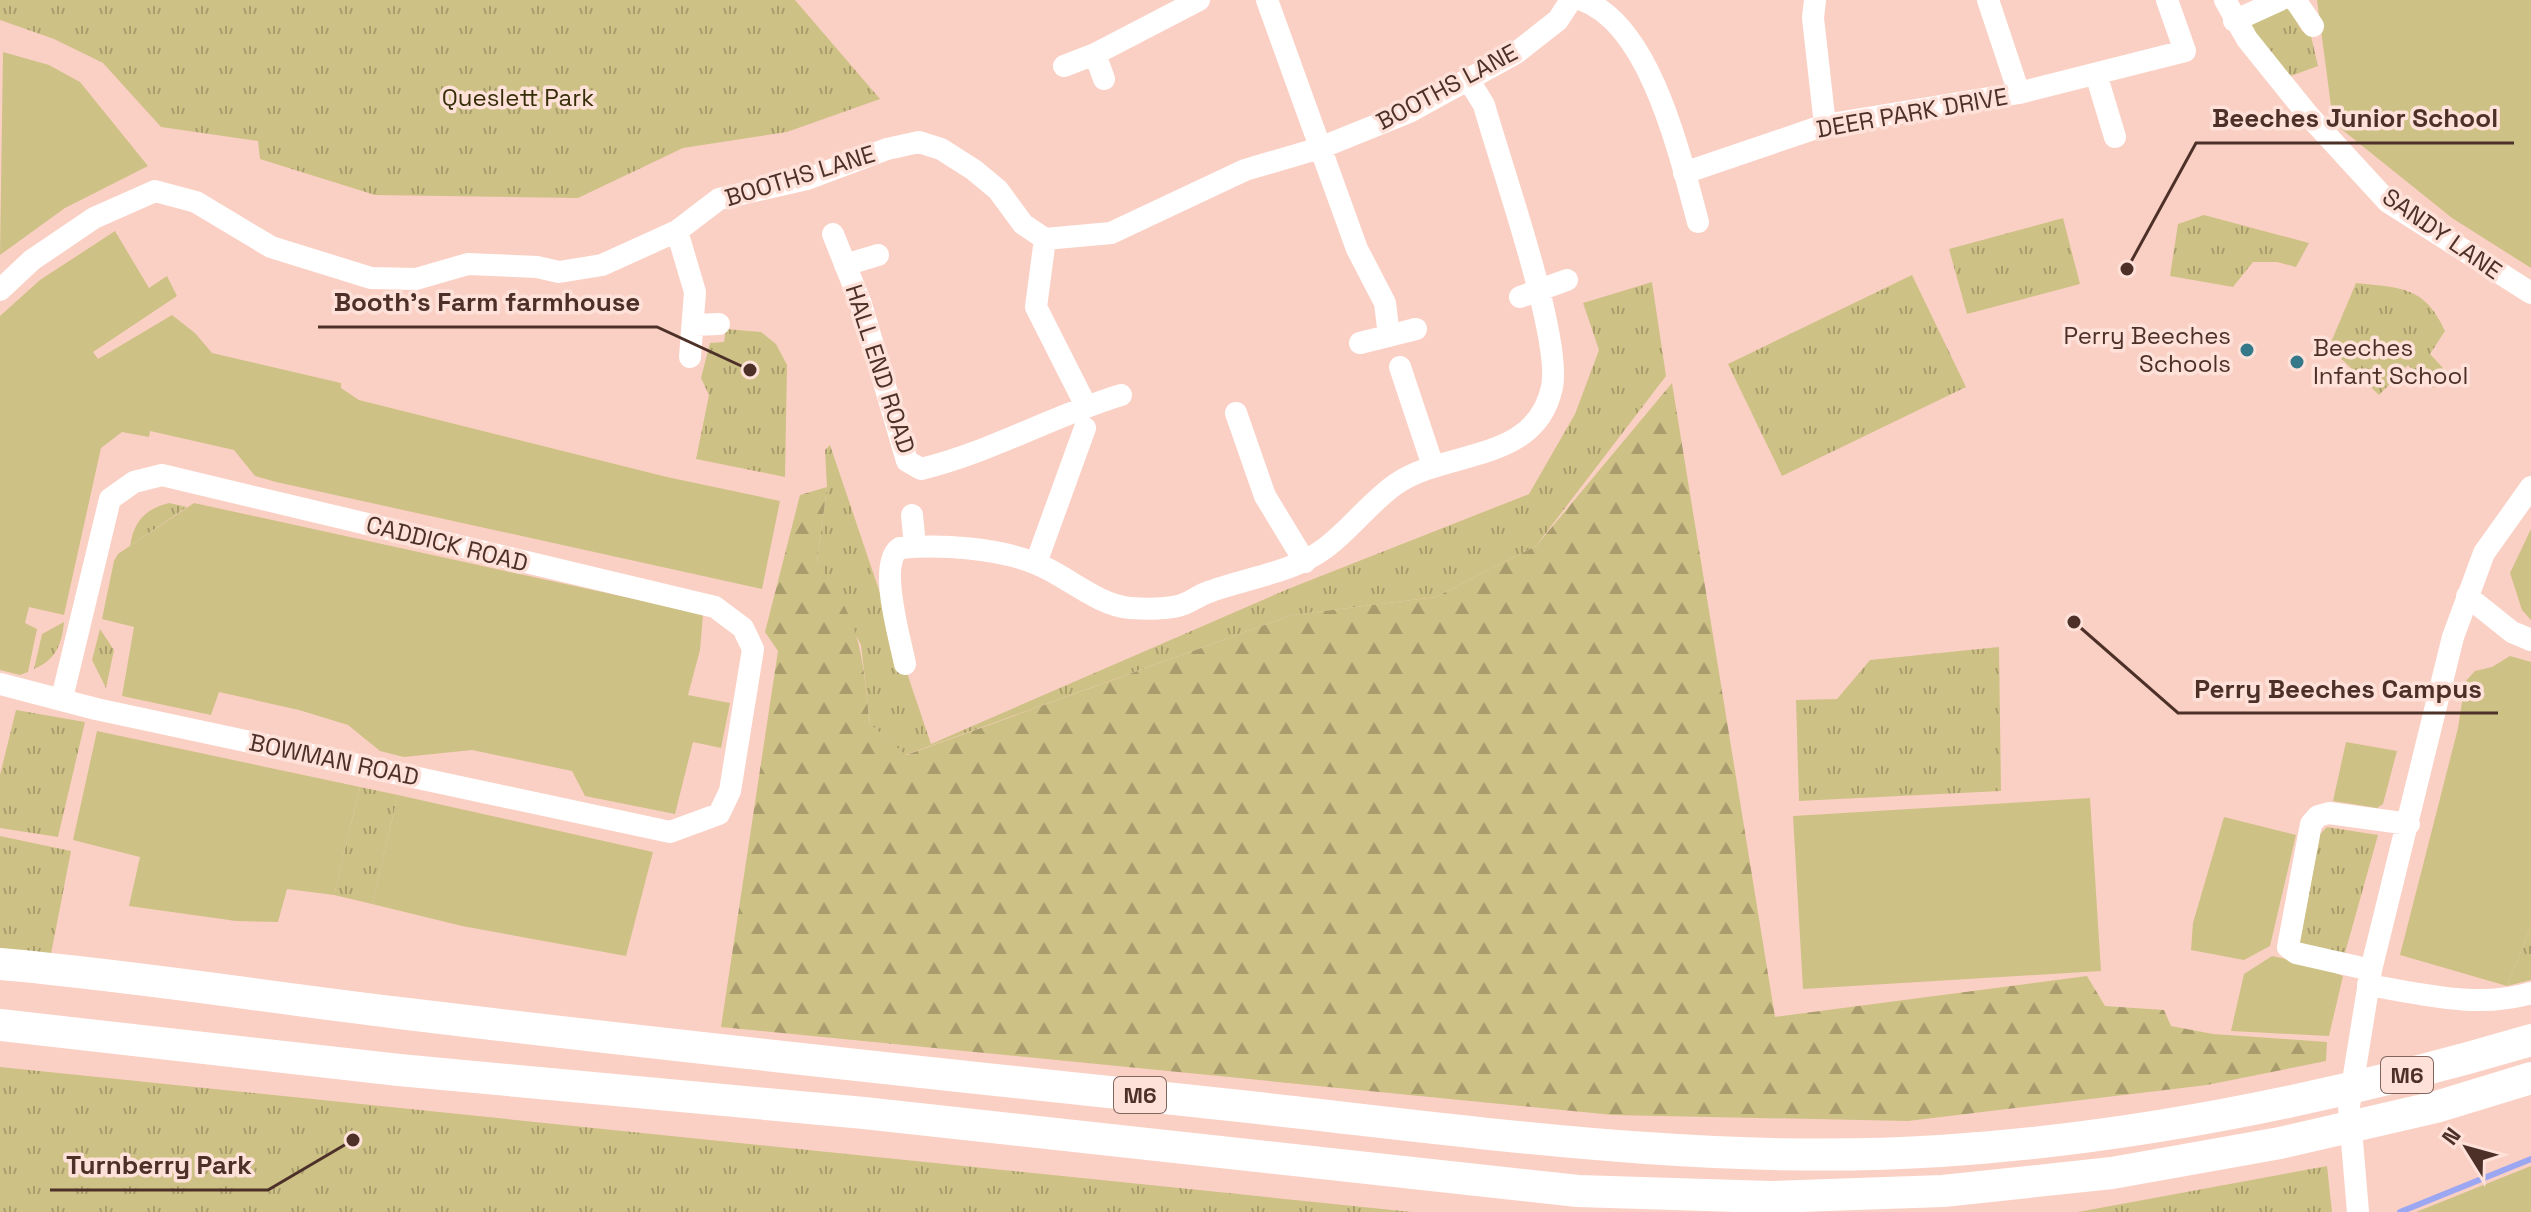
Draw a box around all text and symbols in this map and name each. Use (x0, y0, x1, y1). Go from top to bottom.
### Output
street label: BOOTHS LANE (1371, 36, 1523, 137)
street label: DEER PARK DRIVE (1814, 80, 2010, 145)
park label: Queslett Park (442, 82, 594, 113)
callout: Beeches Junior School (2196, 93, 2514, 143)
text: Beeches Junior School (2212, 101, 2498, 135)
street label: BOOTHS LANE (721, 138, 879, 213)
street label: SANDY LANE (2376, 181, 2508, 286)
callout: Booth's Farm farmhouse (318, 277, 657, 327)
street label: HALL END ROAD (839, 280, 922, 457)
text: Booth's Farm farmhouse (334, 285, 640, 319)
place label: Perry Beeches Schools (2064, 320, 2231, 379)
place label: Beeches Infant School (2313, 332, 2468, 391)
marker: Perry Beeches Schools (2238, 341, 2256, 359)
marker: Beeches Infant School (2288, 353, 2306, 371)
street label: CADDICK ROAD (363, 508, 531, 579)
callout: Perry Beeches Campus (2178, 663, 2498, 713)
text: Perry Beeches Campus (2194, 672, 2482, 706)
street label: BOWMAN ROAD (246, 726, 422, 793)
road number: M6 (2381, 1057, 2433, 1093)
road number: M6 (1114, 1077, 1166, 1113)
north arrow (2427, 1108, 2507, 1188)
text: N (2435, 1122, 2467, 1150)
callout: Turnberry Park (50, 1140, 268, 1190)
text: Turnberry Park (66, 1148, 252, 1182)

